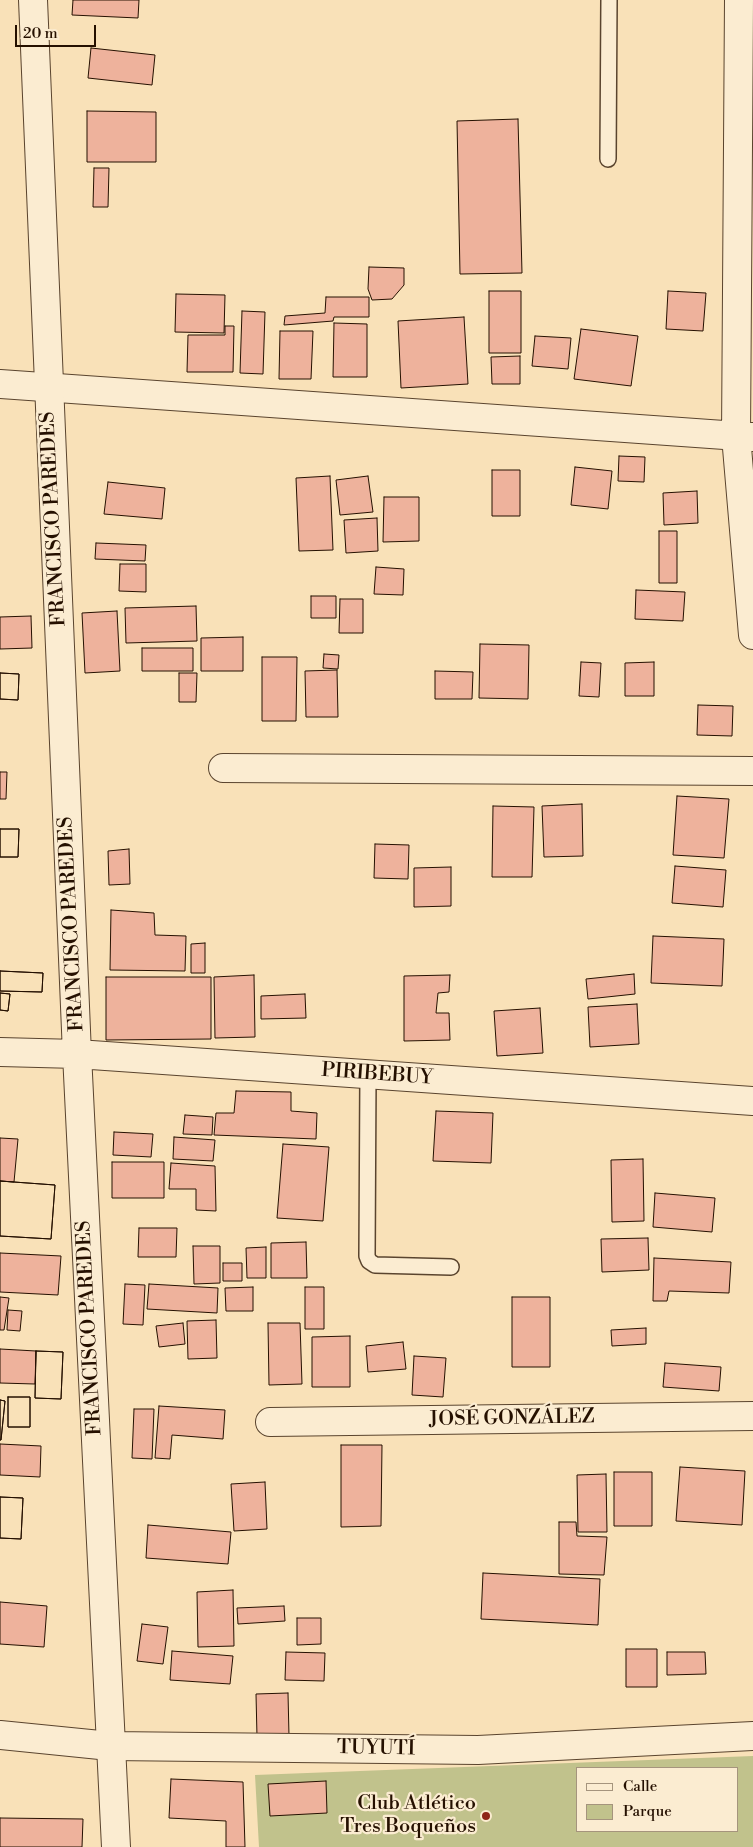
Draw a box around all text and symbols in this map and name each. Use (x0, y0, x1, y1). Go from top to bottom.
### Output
scale bar (18, 15, 99, 47)
text: 20 m (23, 24, 58, 43)
street label: FRANCISCO PAREDES (36, 411, 72, 627)
street label: FRANCISCO PAREDES (54, 816, 90, 1032)
street label: PIRIBEBUY (320, 1059, 434, 1091)
street label: FRANCISCO PAREDES (72, 1220, 108, 1436)
street label: JOSÉ GONZÁLEZ (429, 1406, 595, 1432)
street label: TUYUTÍ (337, 1736, 415, 1762)
legend (576, 1767, 738, 1832)
text: Calle (623, 1777, 657, 1796)
place label: Club Atlético Tres Boqueños (340, 1792, 476, 1839)
text: Parque (623, 1802, 672, 1821)
marker: Club Atlético Tres Boqueños (480, 1810, 492, 1822)

